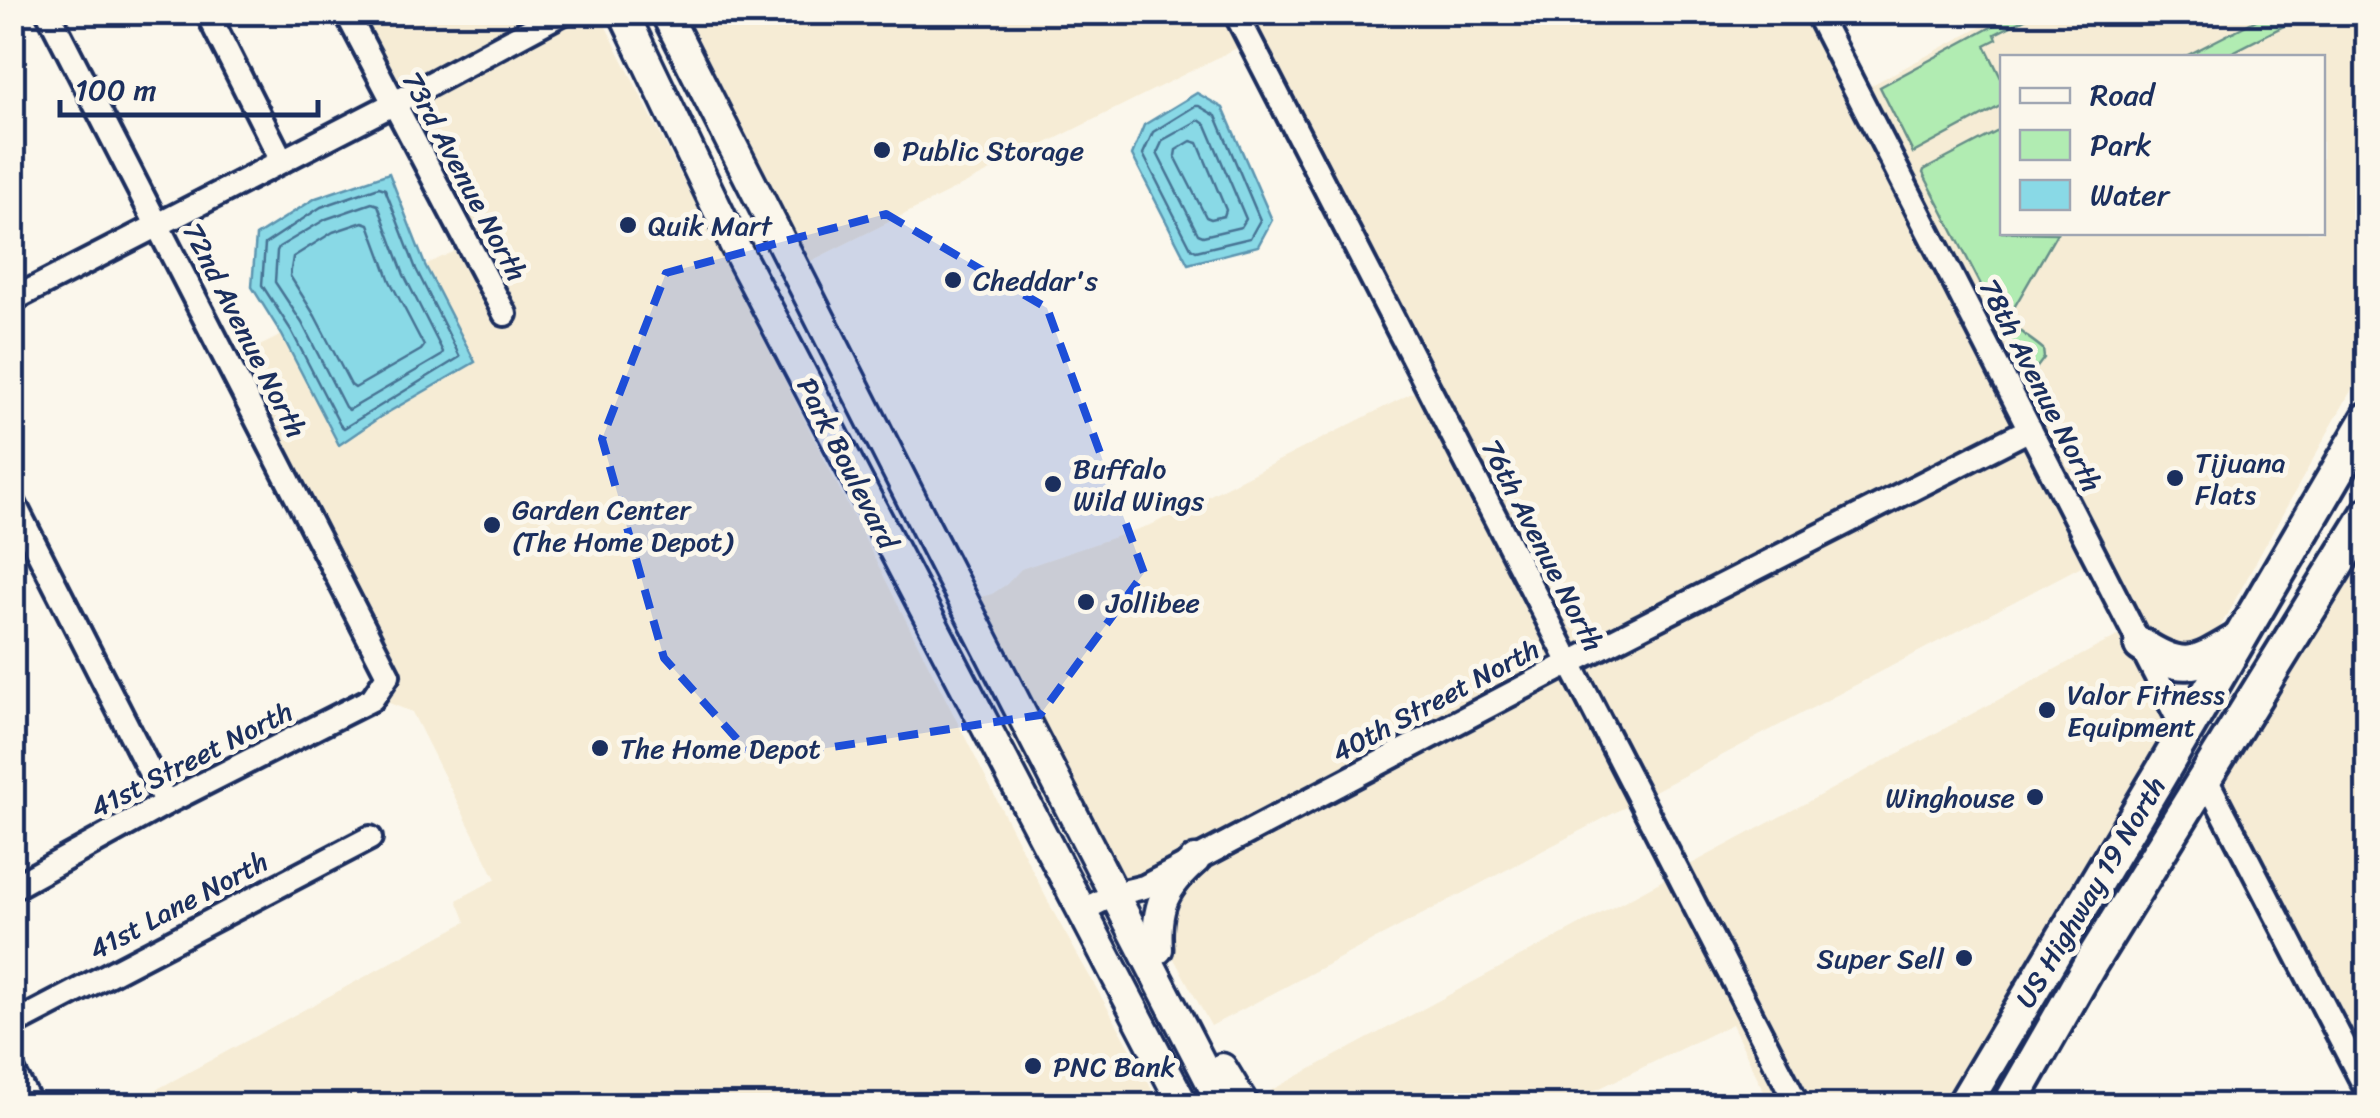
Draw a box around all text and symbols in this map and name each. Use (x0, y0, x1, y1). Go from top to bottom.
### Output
scale bar (60, 55, 318, 117)
legend (2000, 55, 2325, 235)
street label: 73rd Avenue North (388, 62, 541, 290)
text: 100 m (75, 63, 157, 117)
text: Road (2090, 68, 2157, 122)
text: Park (2090, 118, 2152, 172)
place label: Public Storage (902, 126, 1084, 175)
marker: Public Storage (871, 139, 893, 161)
text: Water (2090, 168, 2171, 222)
place label: Quik Mart (648, 201, 774, 250)
street label: 72nd Avenue North (169, 214, 320, 447)
marker: Quik Mart (617, 214, 639, 236)
place label: Cheddar's (973, 256, 1098, 305)
marker: Cheddar's (942, 269, 964, 291)
street label: 78th Avenue North (1965, 270, 2116, 501)
street label: Park Boulevard (783, 369, 913, 560)
street label: 76th Avenue North (1468, 430, 1617, 661)
place label: Tijuana Flats (2195, 438, 2286, 519)
place label: Buffalo Wild Wings (1073, 444, 1204, 525)
marker: Tijuana Flats (2164, 467, 2186, 489)
marker: Buffalo Wild Wings (1042, 473, 1064, 495)
place label: Garden Center (The Home Depot) (512, 485, 734, 566)
marker: Garden Center (The Home Depot) (481, 514, 503, 536)
place label: Jollibee (1105, 578, 1200, 627)
marker: Jollibee (1075, 591, 1097, 613)
street label: 40th Street North (1322, 625, 1548, 776)
place label: Valor Fitness Equipment (2067, 670, 2225, 751)
street label: 41st Street North (81, 687, 301, 832)
marker: Valor Fitness Equipment (2036, 699, 2058, 721)
place label: The Home Depot (620, 724, 821, 773)
marker: The Home Depot (589, 737, 611, 759)
street label: US Highway 19 North (2002, 767, 2179, 1018)
place label: Winghouse (1885, 773, 2015, 822)
marker: Winghouse (2024, 786, 2046, 808)
street label: 41st Lane North (79, 837, 277, 973)
place label: Super Sell (1816, 934, 1945, 983)
marker: Super Sell (1953, 947, 1975, 969)
place label: PNC Bank (1053, 1042, 1176, 1091)
marker: PNC Bank (1022, 1055, 1044, 1077)

